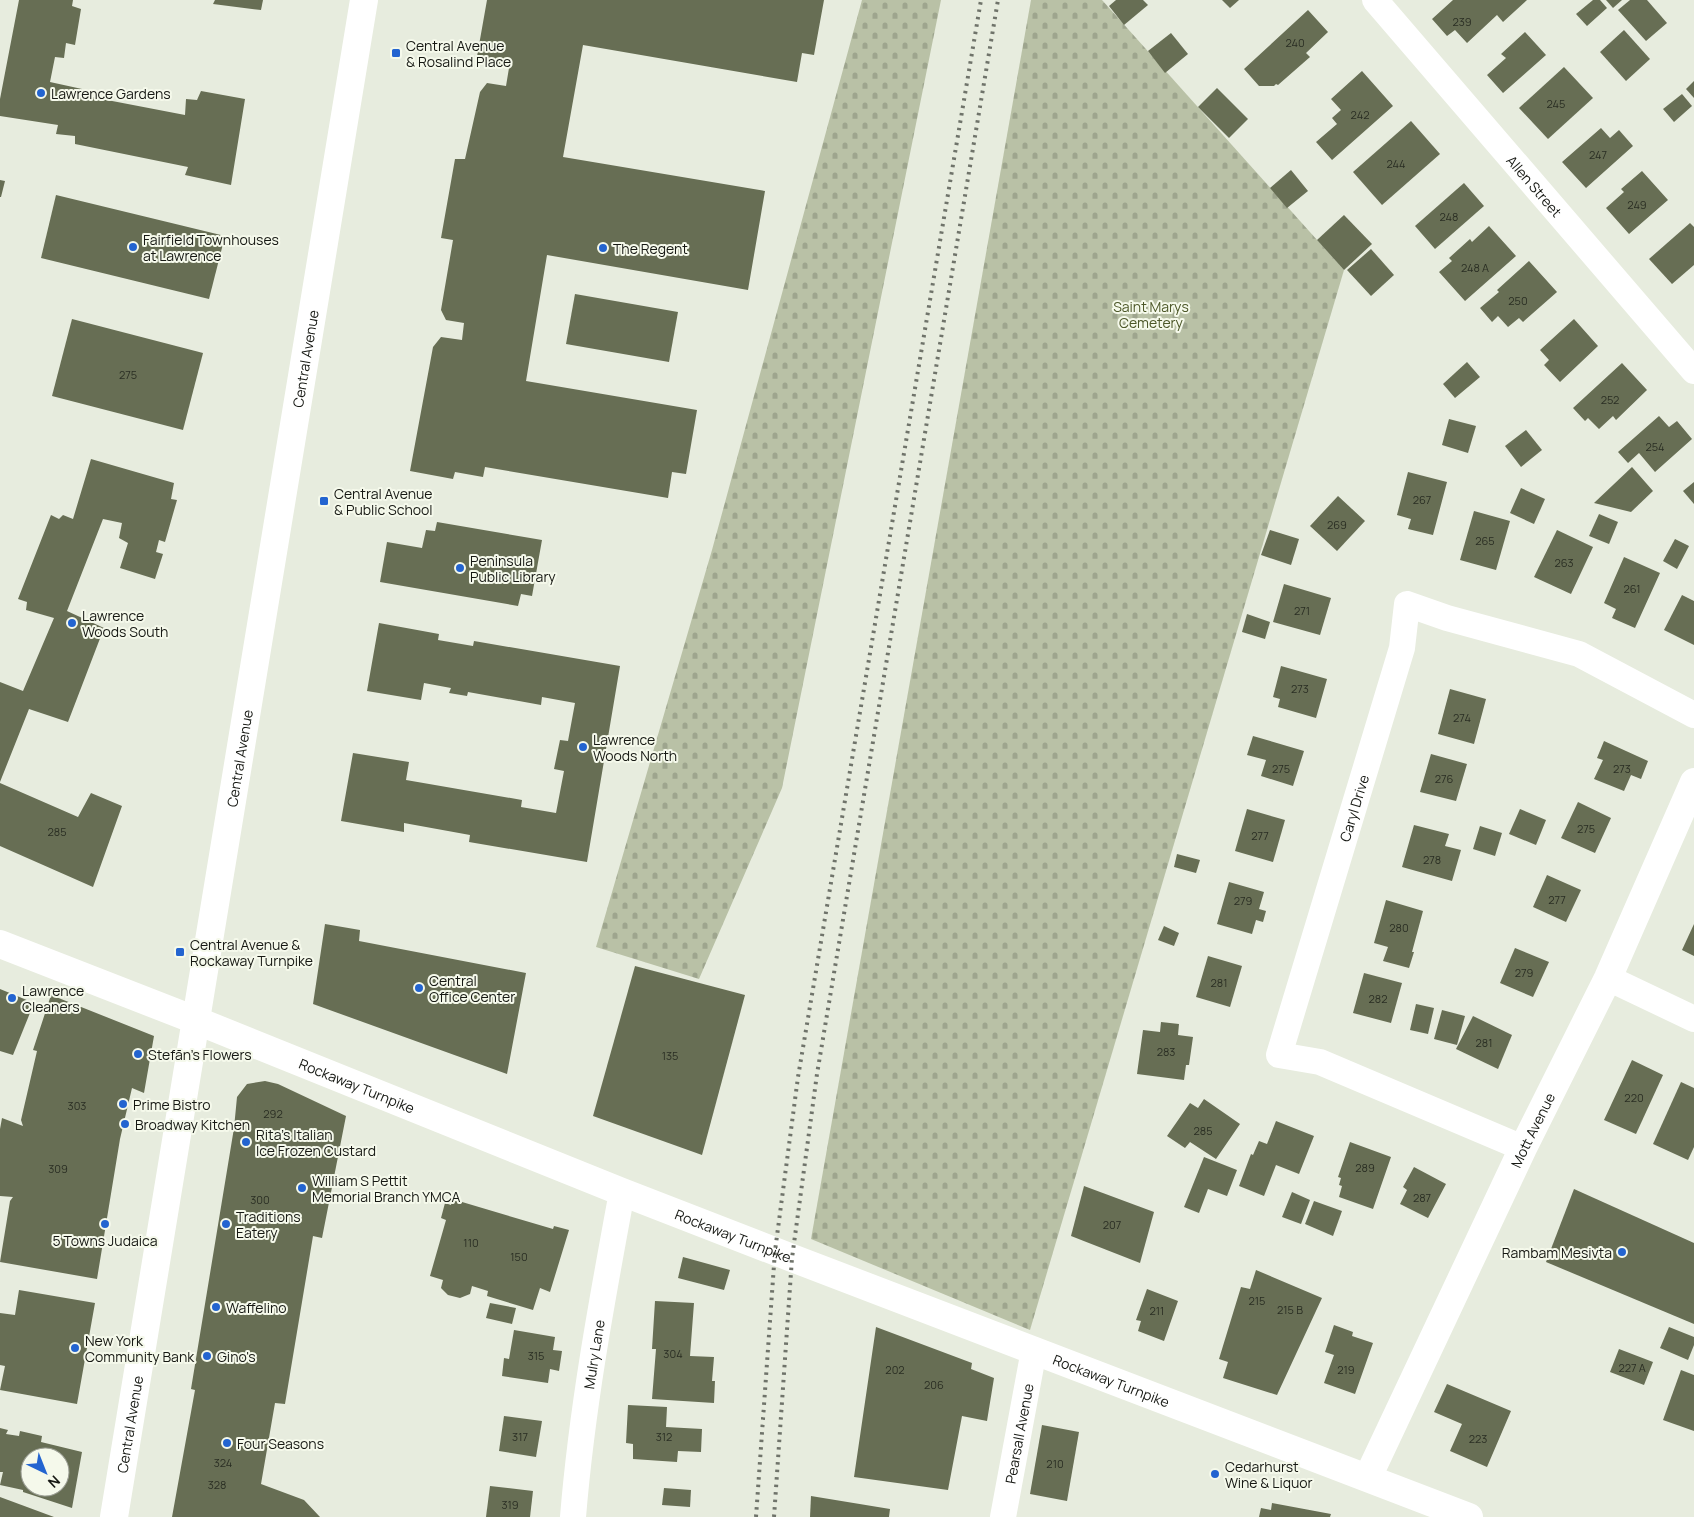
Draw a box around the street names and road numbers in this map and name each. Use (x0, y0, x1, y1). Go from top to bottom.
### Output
street label: Allen Street (1503, 151, 1567, 221)
street label: Central Avenue (288, 308, 322, 409)
street label: Central Avenue (222, 708, 256, 808)
street label: Caryl Drive (1335, 772, 1373, 844)
street label: Rockaway Turnpike (296, 1053, 418, 1117)
street label: Mott Avenue (1506, 1089, 1559, 1170)
street label: Rockaway Turnpike (672, 1204, 794, 1266)
street label: Mulry Lane (579, 1318, 608, 1390)
street label: Rockaway Turnpike (1051, 1349, 1172, 1411)
street label: Central Avenue (112, 1374, 147, 1474)
street label: Pearsall Avenue (1000, 1382, 1037, 1485)

